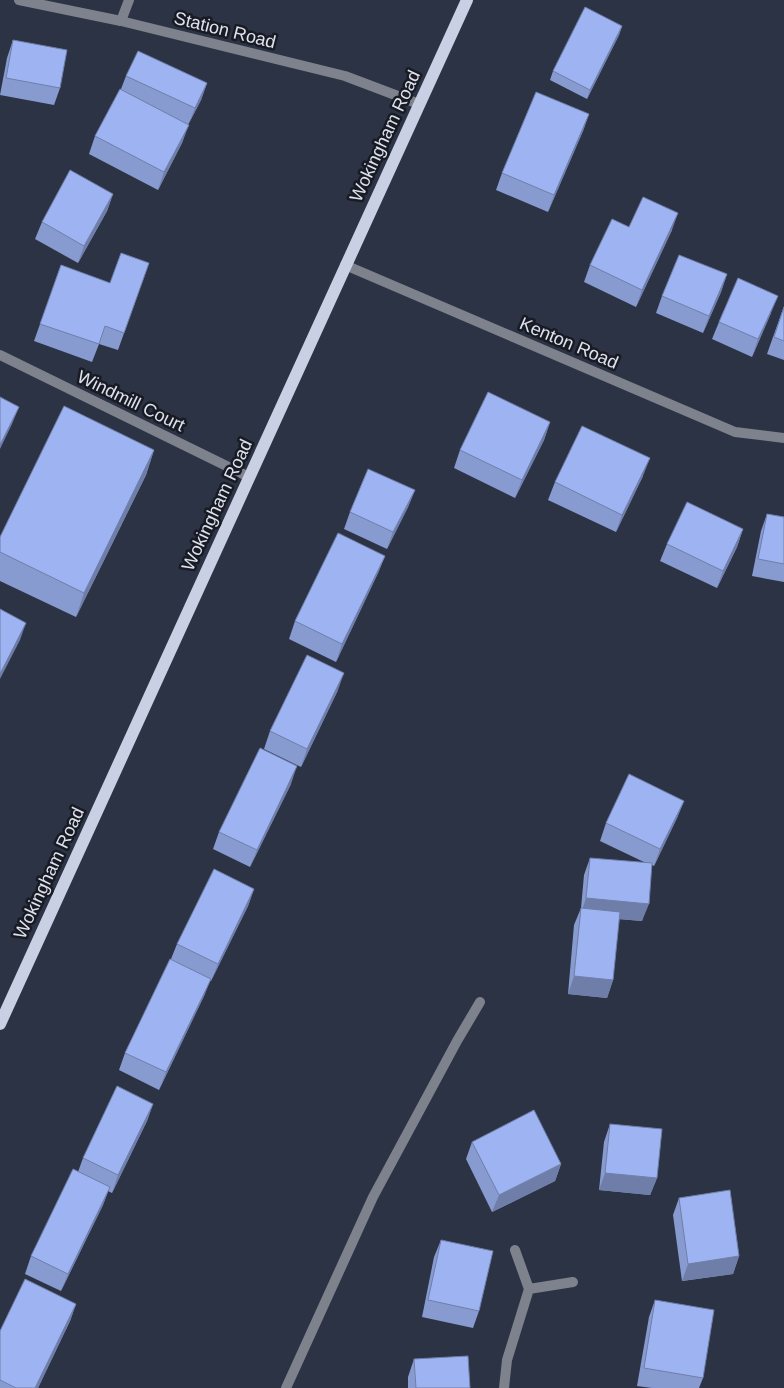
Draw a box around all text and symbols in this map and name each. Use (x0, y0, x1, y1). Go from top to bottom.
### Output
street label: Station Road (172, 8, 278, 52)
street label: Wokingham Road (346, 67, 424, 205)
street label: Kenton Road (517, 313, 621, 373)
street label: Windmill Court (74, 366, 188, 436)
street label: Wokingham Road (178, 436, 256, 574)
street label: Wokingham Road (10, 804, 88, 942)

